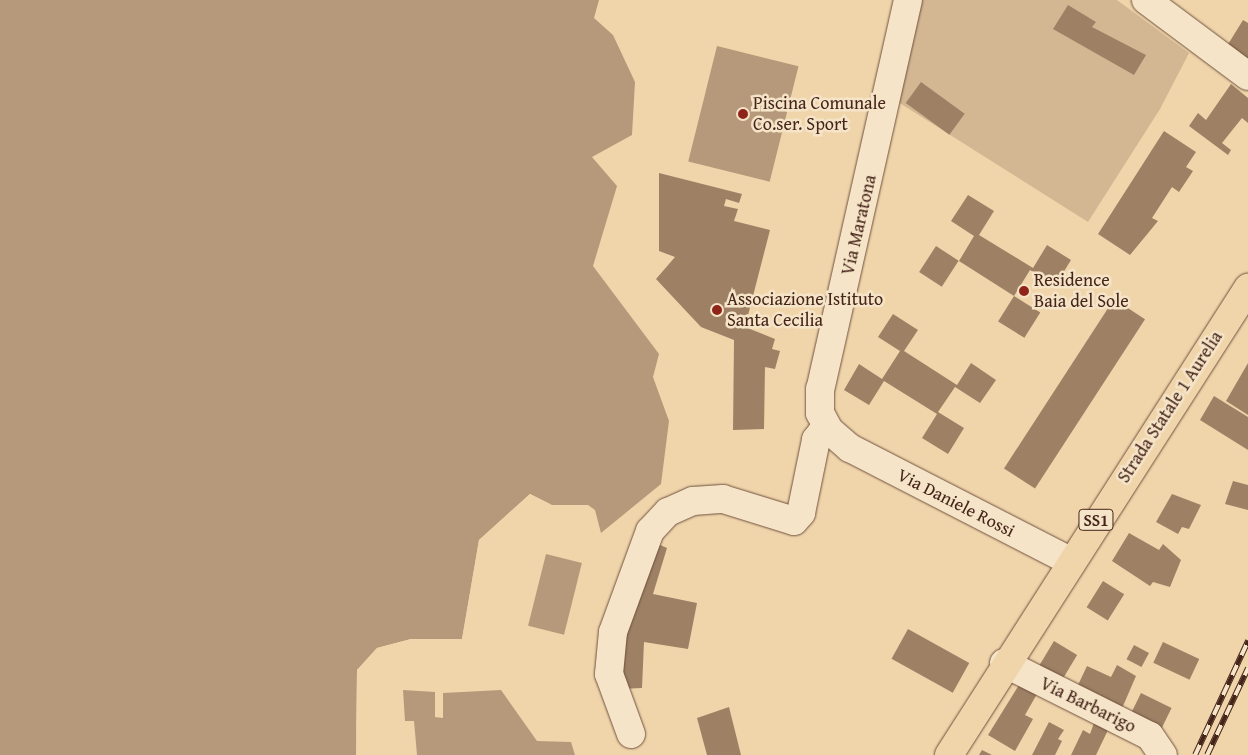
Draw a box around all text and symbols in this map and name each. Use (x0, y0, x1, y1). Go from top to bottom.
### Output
place label: Piscina Comunale Co.ser. Sport (753, 93, 886, 136)
marker: Piscina Comunale Co.ser. Sport (737, 108, 749, 120)
street label: Via Maratona (837, 173, 881, 277)
place label: Residence Baia del Sole (1034, 270, 1129, 312)
marker: Residence Baia del Sole (1018, 285, 1030, 297)
place label: Associazione Istituto Santa Cecilia (727, 289, 883, 332)
marker: Associazione Istituto Santa Cecilia (711, 304, 723, 316)
street label: Strada Statale 1 Aurelia (1113, 327, 1227, 487)
street label: Via Daniele Rossi (894, 464, 1018, 542)
road number: SS1 (1077, 506, 1115, 534)
street label: Via Barbarigo (1037, 673, 1139, 737)

